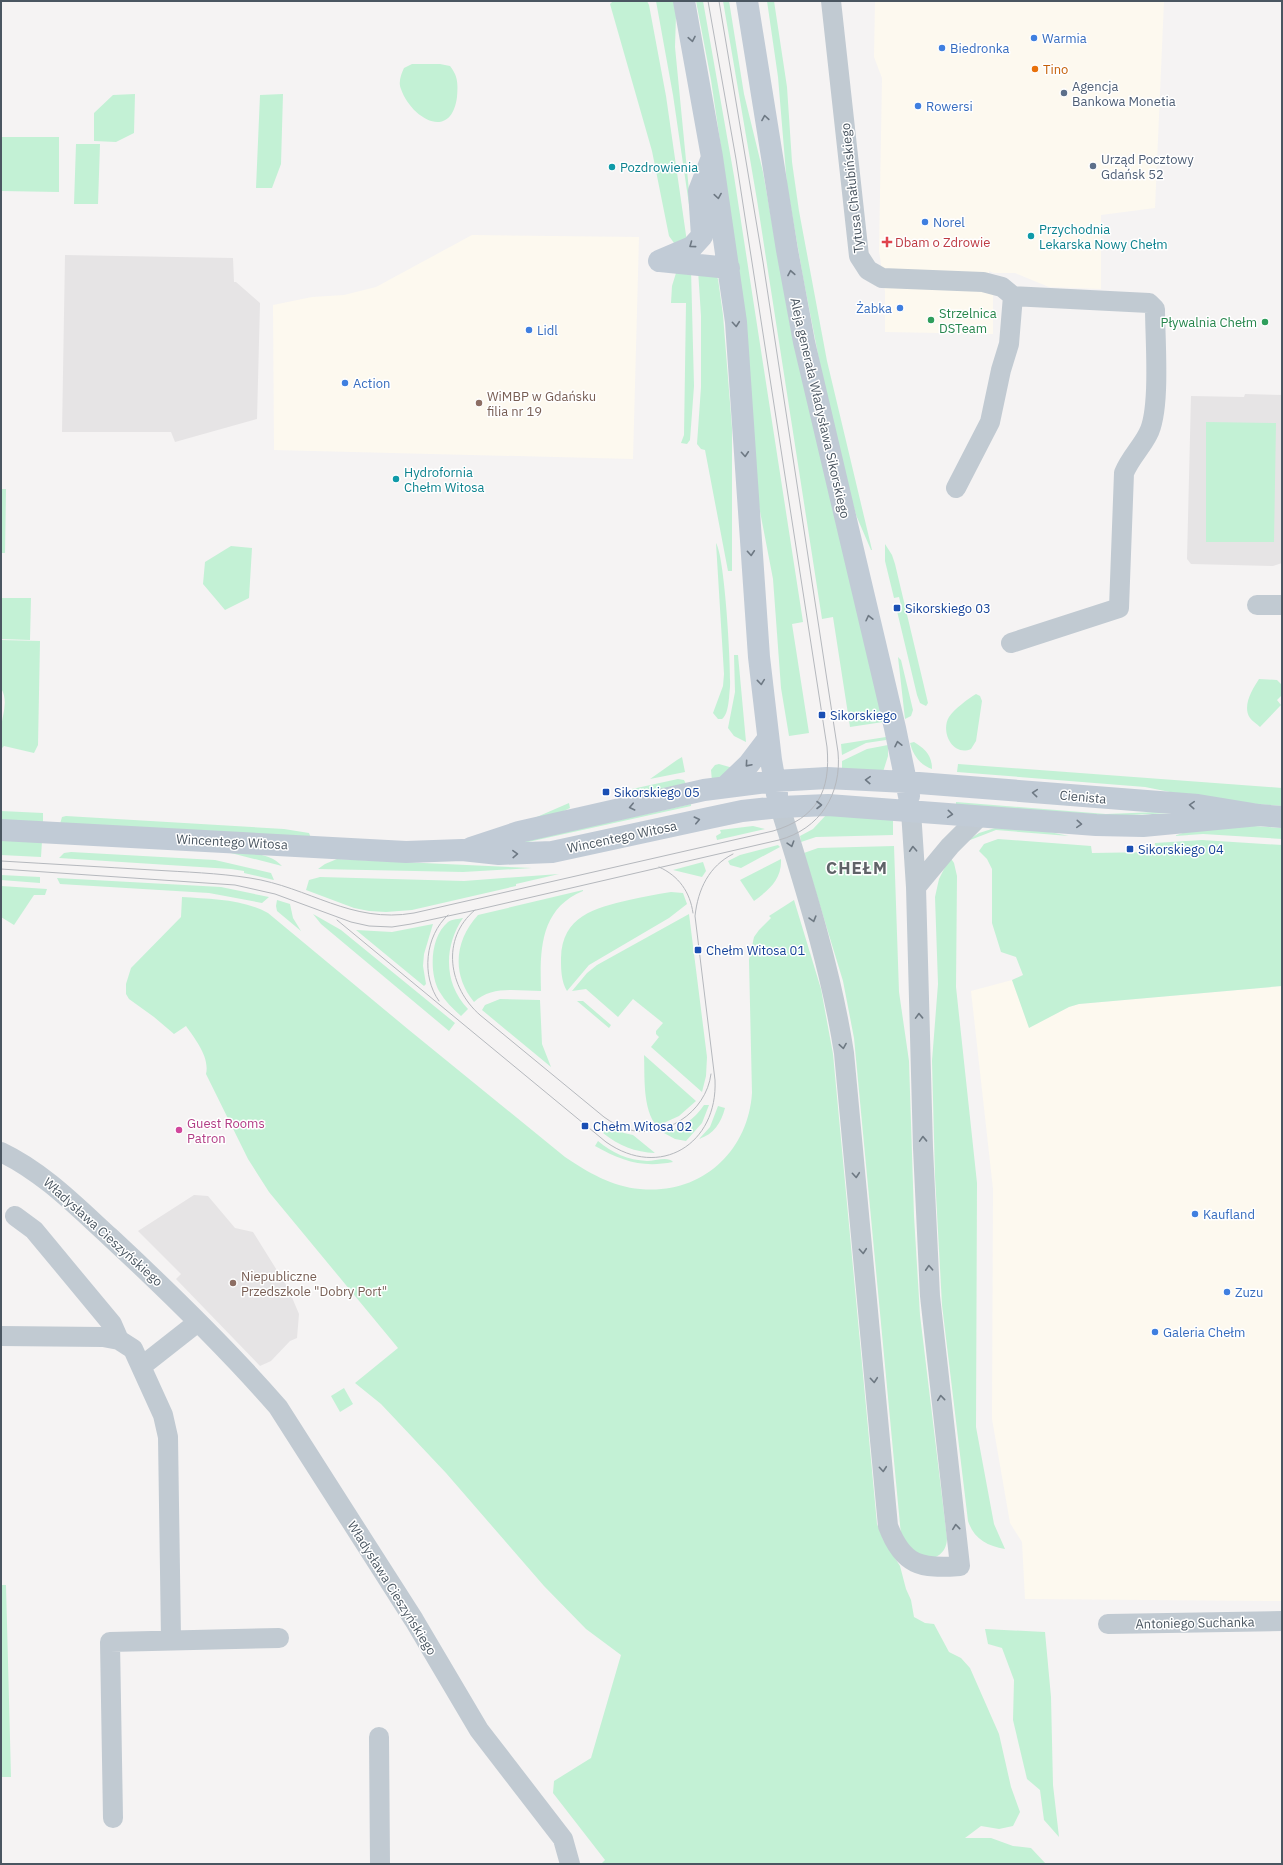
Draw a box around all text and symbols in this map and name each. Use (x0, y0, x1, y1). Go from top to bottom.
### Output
place label: Warmia (1042, 30, 1087, 47)
marker: Warmia (1029, 33, 1039, 43)
one-way arrow (687, 36, 695, 42)
place label: Biedronka (950, 40, 1010, 57)
marker: Biedronka (937, 43, 947, 53)
place label: Tino (1043, 61, 1068, 78)
marker: Tino (1030, 64, 1040, 74)
place label: Agencja Bankowa Monetia (1072, 78, 1176, 110)
marker: Agencja Bankowa Monetia (1059, 88, 1069, 98)
place label: Rowersi (926, 98, 973, 115)
marker: Rowersi (913, 101, 923, 111)
one-way arrow (761, 115, 770, 121)
street label: Tytusa Chałubińskiego (837, 122, 867, 254)
place label: Urząd Pocztowy Gdańsk 52 (1101, 151, 1194, 183)
place label: Pozdrowienia (620, 159, 698, 176)
marker: Urząd Pocztowy Gdańsk 52 (1088, 161, 1098, 171)
marker: Pozdrowienia (607, 162, 617, 172)
one-way arrow (713, 193, 722, 199)
place label: Norel (933, 214, 965, 231)
marker: Norel (920, 217, 930, 227)
place label: Przychodnia Lekarska Nowy Chełm (1039, 221, 1168, 253)
marker: Przychodnia Lekarska Nowy Chełm (1026, 231, 1036, 241)
place label: Dbam o Zdrowie (895, 234, 990, 251)
marker: Dbam o Zdrowie (882, 237, 892, 247)
one-way arrow (689, 240, 696, 247)
one-way arrow (787, 269, 795, 276)
street label: Aleja generała Władysława Sikorskiego (786, 296, 854, 520)
place label: Żabka (856, 300, 892, 317)
marker: Żabka (895, 303, 905, 313)
place label: Strzelnica DSTeam (939, 305, 997, 337)
place label: Pływalnia Chełm (1161, 314, 1257, 331)
marker: Strzelnica DSTeam (926, 315, 936, 325)
marker: Pływalnia Chełm (1260, 317, 1270, 327)
one-way arrow (731, 321, 740, 327)
place label: Lidl (537, 322, 558, 339)
marker: Lidl (524, 325, 534, 335)
place label: Action (353, 375, 390, 392)
marker: Action (340, 378, 350, 388)
place label: WiMBP w Gdańsku filia nr 19 (487, 388, 596, 420)
marker: WiMBP w Gdańsku filia nr 19 (474, 398, 484, 408)
one-way arrow (740, 451, 749, 457)
place label: Hydrofornia Chełm Witosa (404, 464, 485, 496)
marker: Hydrofornia Chełm Witosa (391, 474, 401, 484)
one-way arrow (747, 550, 756, 556)
place label: Sikorskiego 03 (905, 600, 991, 617)
marker: Sikorskiego 03 (892, 603, 902, 613)
one-way arrow (865, 615, 873, 621)
one-way arrow (756, 679, 765, 686)
place label: Sikorskiego (830, 707, 897, 724)
marker: Sikorskiego (817, 710, 827, 720)
one-way arrow (895, 741, 903, 748)
one-way arrow (746, 760, 753, 767)
one-way arrow (864, 776, 871, 785)
place label: Sikorskiego 05 (614, 784, 700, 801)
street label: Cienista (1059, 786, 1107, 808)
marker: Sikorskiego 05 (601, 787, 611, 797)
one-way arrow (1032, 789, 1038, 798)
one-way arrow (1189, 800, 1195, 809)
one-way arrow (816, 801, 822, 810)
one-way arrow (629, 802, 636, 810)
one-way arrow (947, 810, 953, 819)
street label: Wincentego Witosa (566, 817, 679, 857)
one-way arrow (694, 817, 701, 825)
one-way arrow (1076, 820, 1082, 829)
street label: Wincentego Witosa (176, 831, 288, 853)
one-way arrow (786, 841, 795, 848)
place label: Sikorskiego 04 (1138, 841, 1224, 858)
marker: Sikorskiego 04 (1125, 844, 1135, 854)
one-way arrow (909, 846, 918, 852)
one-way arrow (512, 850, 518, 858)
district label: CHEŁM (826, 857, 888, 879)
one-way arrow (808, 915, 817, 922)
place label: Chełm Witosa 01 (706, 942, 805, 959)
marker: Chełm Witosa 01 (693, 945, 703, 955)
one-way arrow (915, 1013, 923, 1019)
one-way arrow (838, 1042, 847, 1049)
place label: Guest Rooms Patron (187, 1115, 265, 1147)
place label: Chełm Witosa 02 (593, 1118, 692, 1135)
marker: Chełm Witosa 02 (580, 1121, 590, 1131)
marker: Guest Rooms Patron (174, 1125, 184, 1135)
one-way arrow (919, 1136, 927, 1142)
one-way arrow (851, 1172, 860, 1178)
street label: Władysława Cieszyńskiego (40, 1174, 166, 1290)
place label: Kaufland (1203, 1206, 1255, 1223)
marker: Kaufland (1190, 1209, 1200, 1219)
one-way arrow (858, 1248, 867, 1254)
one-way arrow (924, 1265, 933, 1271)
place label: Niepubliczne Przedszkole "Dobry Port" (241, 1268, 387, 1300)
marker: Niepubliczne Przedszkole "Dobry Port" (228, 1278, 238, 1288)
place label: Zuzu (1235, 1284, 1263, 1301)
marker: Zuzu (1222, 1287, 1232, 1297)
place label: Galeria Chełm (1163, 1324, 1245, 1341)
marker: Galeria Chełm (1150, 1327, 1160, 1337)
one-way arrow (870, 1377, 879, 1383)
one-way arrow (937, 1395, 946, 1401)
one-way arrow (878, 1466, 887, 1472)
street label: Władysława Cieszyńskiego (344, 1518, 440, 1658)
one-way arrow (952, 1524, 961, 1530)
street label: Antoniego Suchanka (1135, 1613, 1255, 1633)

